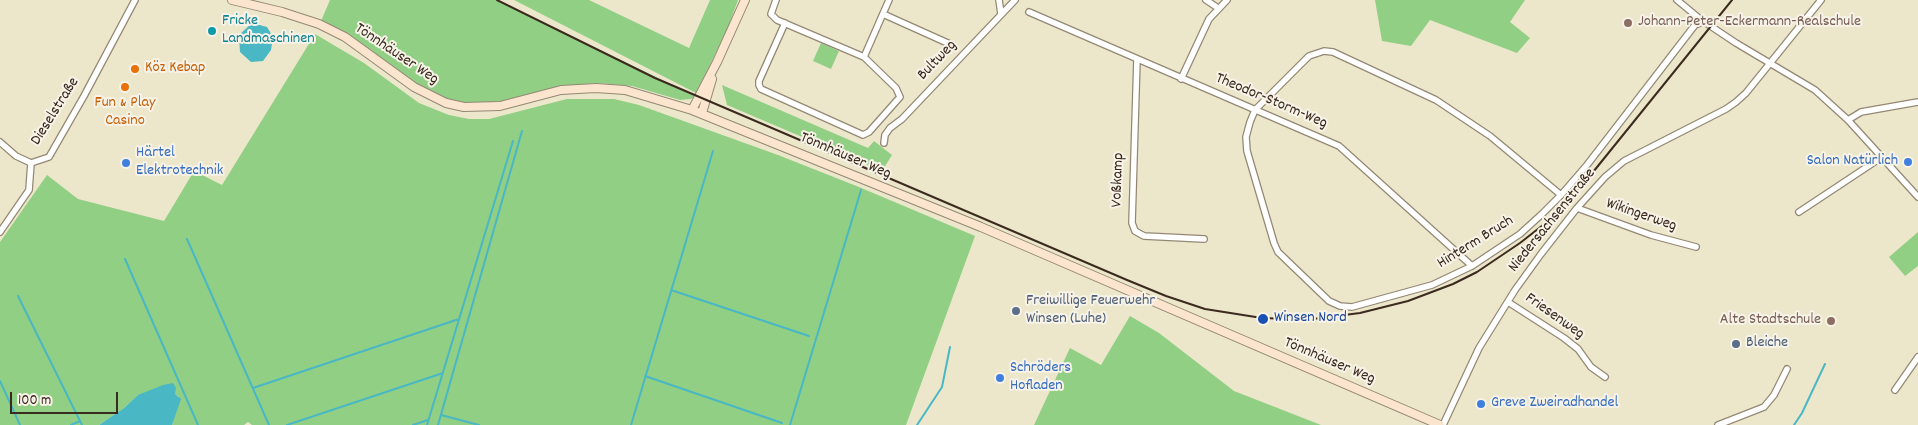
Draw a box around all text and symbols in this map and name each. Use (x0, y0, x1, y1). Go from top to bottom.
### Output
place label: Fricke Landmaschinen (222, 12, 315, 50)
place label: Johann-Peter-Eckermann-Realschule (1638, 13, 1861, 33)
marker: Johann-Peter-Eckermann-Realschule (1622, 17, 1634, 29)
street label: Tönnhäuser Weg (350, 20, 442, 90)
marker: Fricke Landmaschinen (206, 25, 218, 37)
street label: Bultweg (914, 37, 962, 85)
place label: Köz Kebap (145, 59, 205, 79)
marker: Köz Kebap (129, 63, 141, 75)
street label: Theodor-Storm-Weg (1212, 70, 1330, 134)
street label: Dieselstraße (28, 74, 84, 150)
marker: Fun & Play Casino (119, 81, 131, 93)
place label: Fun & Play Casino (95, 94, 155, 132)
street label: Tönnhäuser Weg (797, 129, 893, 185)
place label: Härtel Elektrotechnik (136, 144, 223, 182)
street label: Voßkamp (1108, 152, 1130, 208)
place label: Salon Natürlich (1807, 152, 1898, 172)
marker: Salon Natürlich (1902, 156, 1914, 168)
marker: Härtel Elektrotechnik (120, 157, 132, 169)
street label: Niedersachsenstraße (1505, 165, 1601, 277)
street label: Wikingerweg (1603, 195, 1679, 237)
street label: Hinterm Bruch (1434, 212, 1518, 274)
street label: Friesenweg (1520, 289, 1588, 345)
place label: Freiwillige Feuerwehr Winsen (Luhe) (1026, 292, 1155, 330)
marker: Freiwillige Feuerwehr Winsen (Luhe) (1010, 305, 1022, 317)
place label: Winsen Nord (1274, 309, 1347, 329)
place label: Alte Stadtschule (1720, 311, 1821, 331)
marker: Winsen Nord (1256, 312, 1270, 326)
marker: Alte Stadtschule (1825, 315, 1837, 327)
street label: Tönnhäuser Weg (1281, 334, 1377, 390)
place label: Bleiche (1746, 334, 1788, 354)
marker: Bleiche (1730, 338, 1742, 350)
place label: Schröders Hofladen (1010, 359, 1071, 397)
marker: Schröders Hofladen (994, 372, 1006, 384)
scale bar (12, 382, 120, 414)
text: 100 m (18, 390, 51, 412)
place label: Greve Zweiradhandel (1491, 394, 1618, 414)
marker: Greve Zweiradhandel (1475, 398, 1487, 410)

